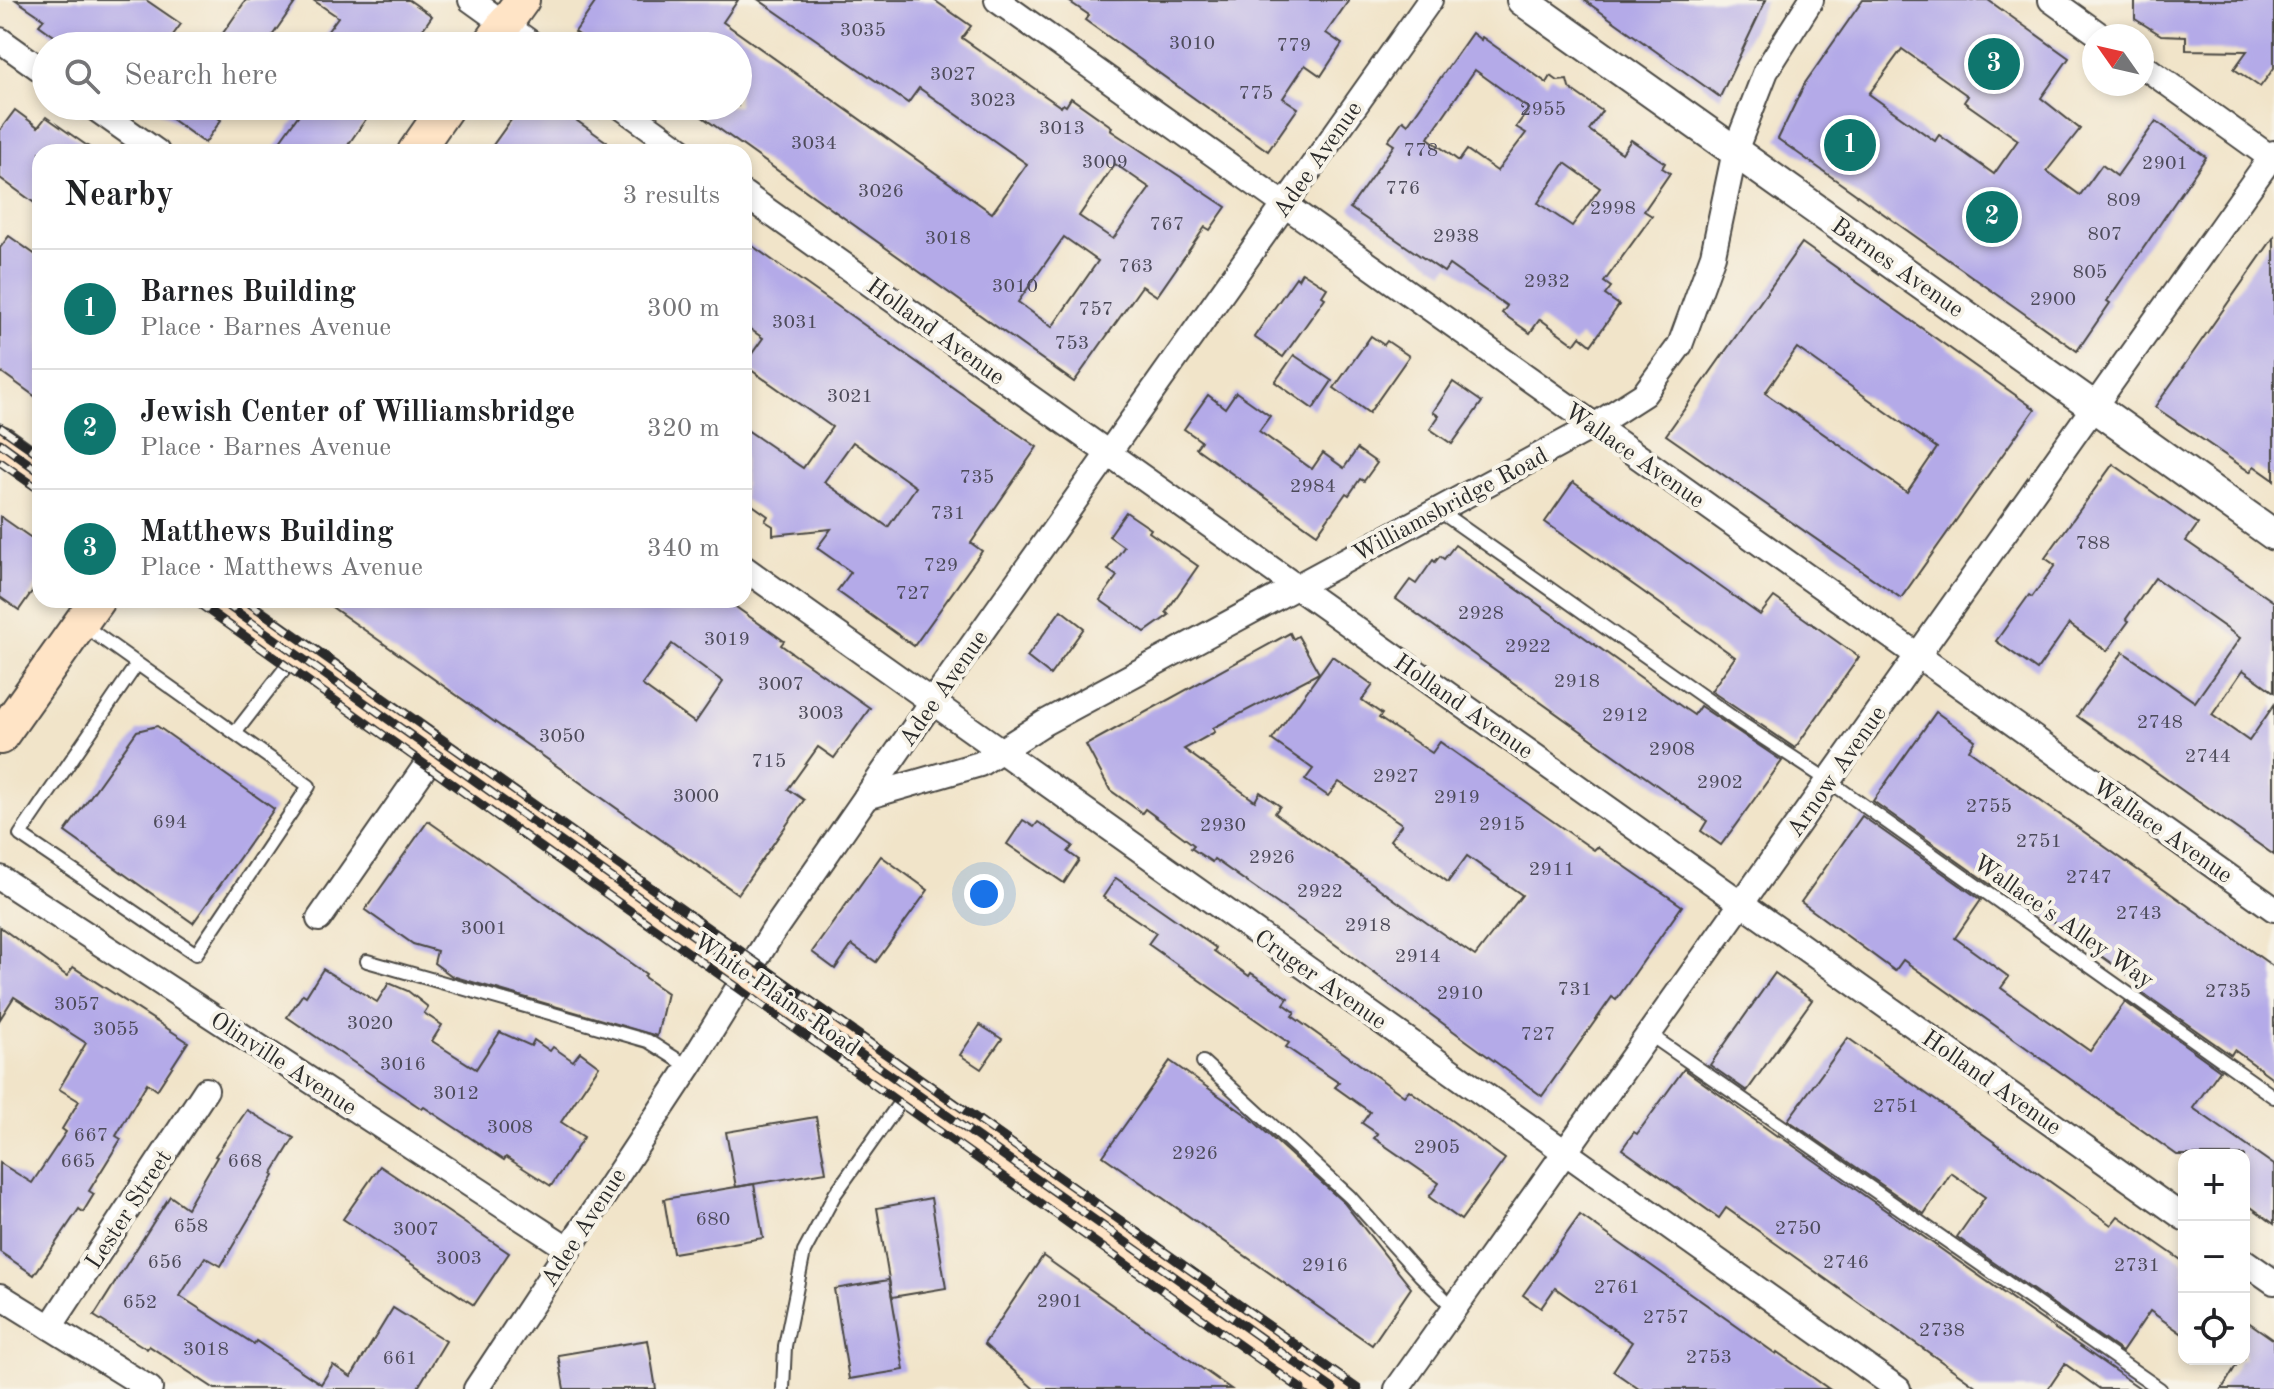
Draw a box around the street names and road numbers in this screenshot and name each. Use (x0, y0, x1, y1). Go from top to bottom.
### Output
street label: Adee Avenue (1270, 98, 1367, 223)
street label: Barnes Avenue (1826, 214, 1967, 323)
street label: Holland Avenue (861, 275, 1008, 391)
street label: Wallace Avenue (1559, 400, 1708, 514)
street label: Williamsbridge Road (1349, 444, 1552, 567)
street label: Adee Avenue (896, 627, 993, 752)
street label: Holland Avenue (1389, 651, 1537, 765)
street label: Arnow Avenue (1784, 702, 1892, 842)
street label: Wallace Avenue (2087, 775, 2236, 889)
street label: Wallace's Alley Way (1968, 851, 2158, 994)
street label: Cruger Avenue (1249, 926, 1390, 1035)
street label: White Plains Road (689, 930, 863, 1062)
street label: Olinville Avenue (206, 1009, 360, 1121)
street label: Holland Avenue (1917, 1027, 2065, 1141)
street label: Lester Street (82, 1146, 177, 1274)
street label: Adee Avenue (538, 1165, 632, 1292)

